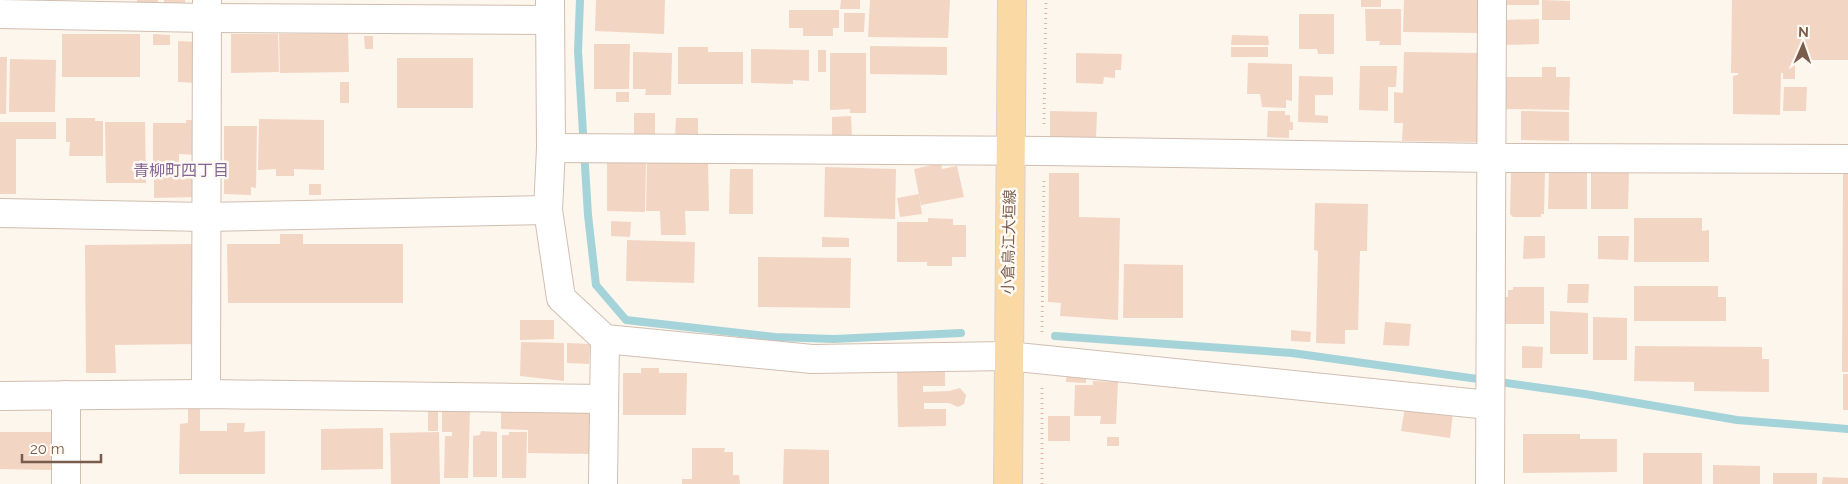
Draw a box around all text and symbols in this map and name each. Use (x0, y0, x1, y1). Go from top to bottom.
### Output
north arrow (1778, 20, 1828, 70)
text: N (1798, 24, 1809, 40)
district label: 青柳町四丁目 (133, 161, 229, 180)
street label: 小倉烏江大垣線 (999, 189, 1019, 295)
scale bar (22, 432, 101, 464)
text: 20 m (30, 440, 65, 458)

